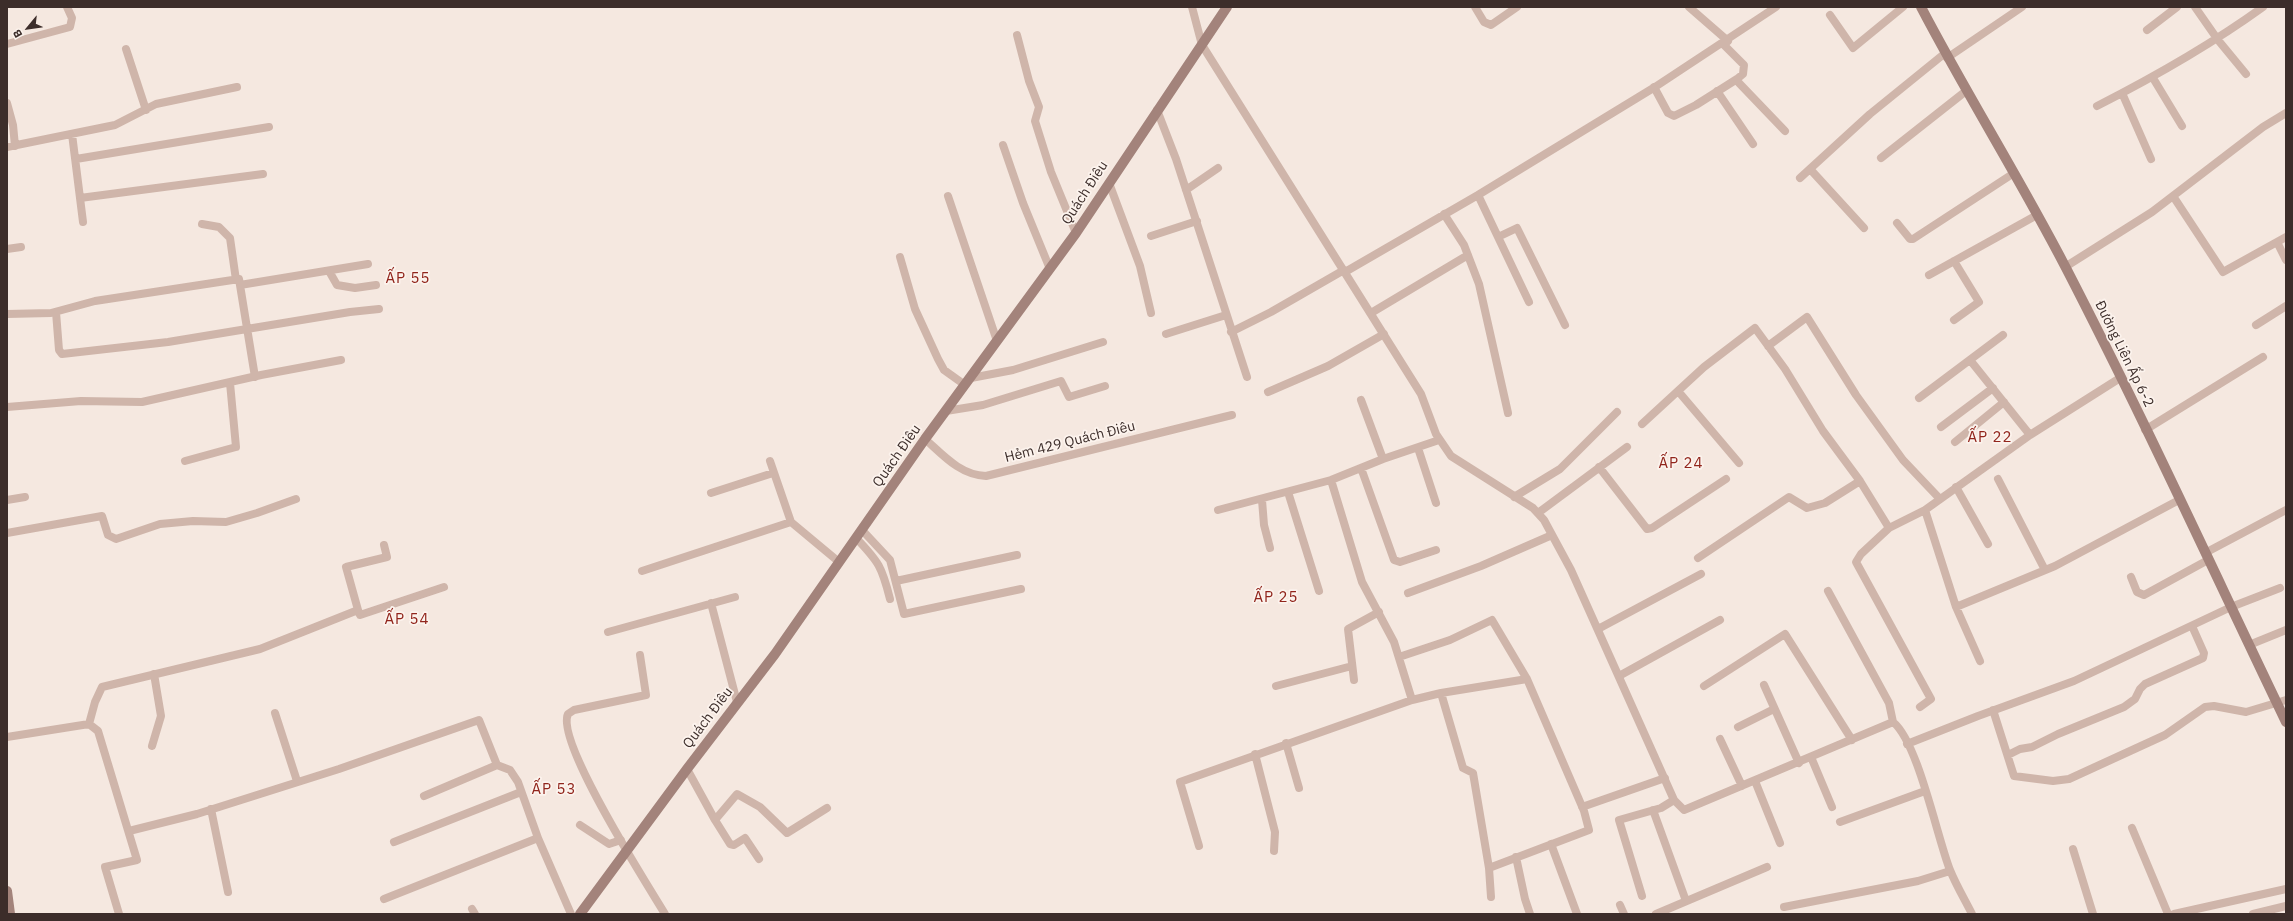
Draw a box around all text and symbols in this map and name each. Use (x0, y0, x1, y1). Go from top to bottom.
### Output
north arrow (8, 8, 48, 48)
text: B (10, 27, 25, 40)
street label: Quách Điêu (1058, 158, 1112, 228)
district label: ẤP 55 (385, 270, 431, 288)
street label: Đường Liên Ấp 6-2 (2091, 298, 2157, 410)
street label: Hẻm 429 Quách Điêu (1003, 418, 1137, 466)
street label: Quách Điêu (869, 422, 925, 490)
district label: ẤP 22 (1967, 429, 2013, 447)
district label: ẤP 24 (1658, 455, 1704, 473)
district label: ẤP 25 (1253, 589, 1299, 607)
district label: ẤP 54 (384, 611, 430, 629)
street label: Quách Điêu (680, 684, 736, 752)
district label: ẤP 53 (531, 781, 577, 799)

